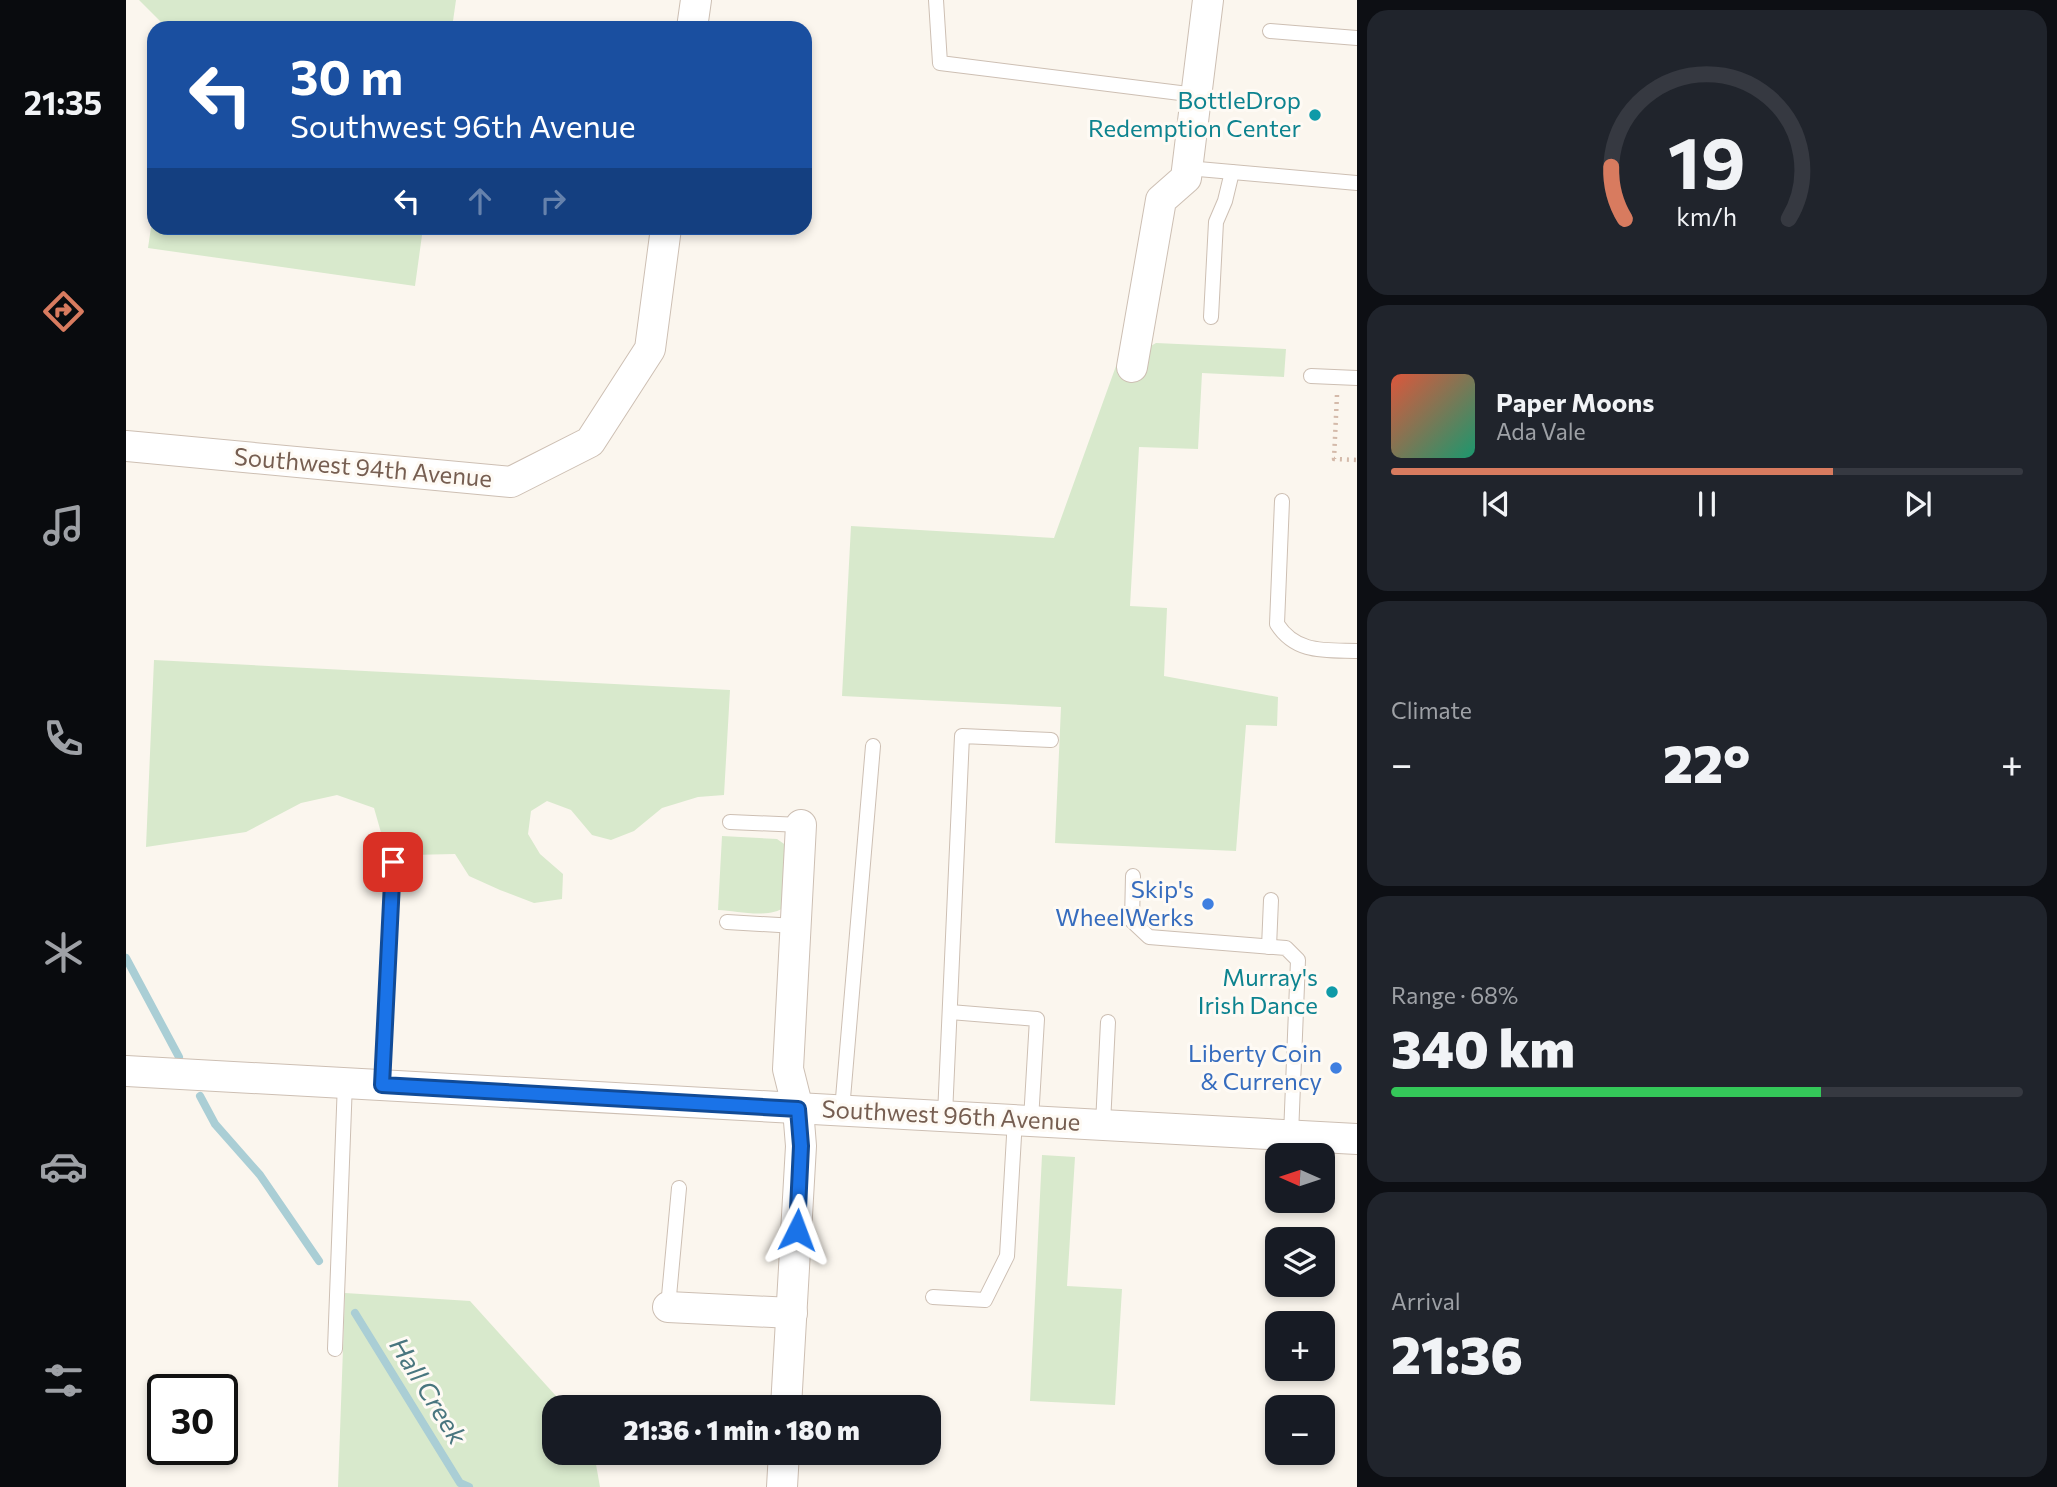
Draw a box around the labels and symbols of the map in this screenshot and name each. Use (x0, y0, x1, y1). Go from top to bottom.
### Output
place label: BottleDrop Redemption Center (1088, 85, 1301, 142)
marker: BottleDrop Redemption Center (1307, 107, 1323, 123)
street label: Southwest 94th Avenue (233, 441, 493, 492)
pin (363, 832, 423, 892)
place label: Skip's WheelWerks (1055, 874, 1194, 931)
marker: Skip's WheelWerks (1200, 896, 1216, 912)
place label: Murray's Irish Dance (1198, 962, 1318, 1019)
marker: Murray's Irish Dance (1324, 984, 1340, 1000)
place label: Liberty Coin & Currency (1188, 1038, 1322, 1095)
marker: Liberty Coin & Currency (1328, 1060, 1344, 1076)
street label: Southwest 96th Avenue (821, 1093, 1081, 1136)
north arrow (1265, 1143, 1335, 1213)
position arrow (760, 1193, 834, 1267)
water label: Hall Creek (384, 1331, 475, 1450)
speed limit sign: 30 (147, 1374, 238, 1465)

